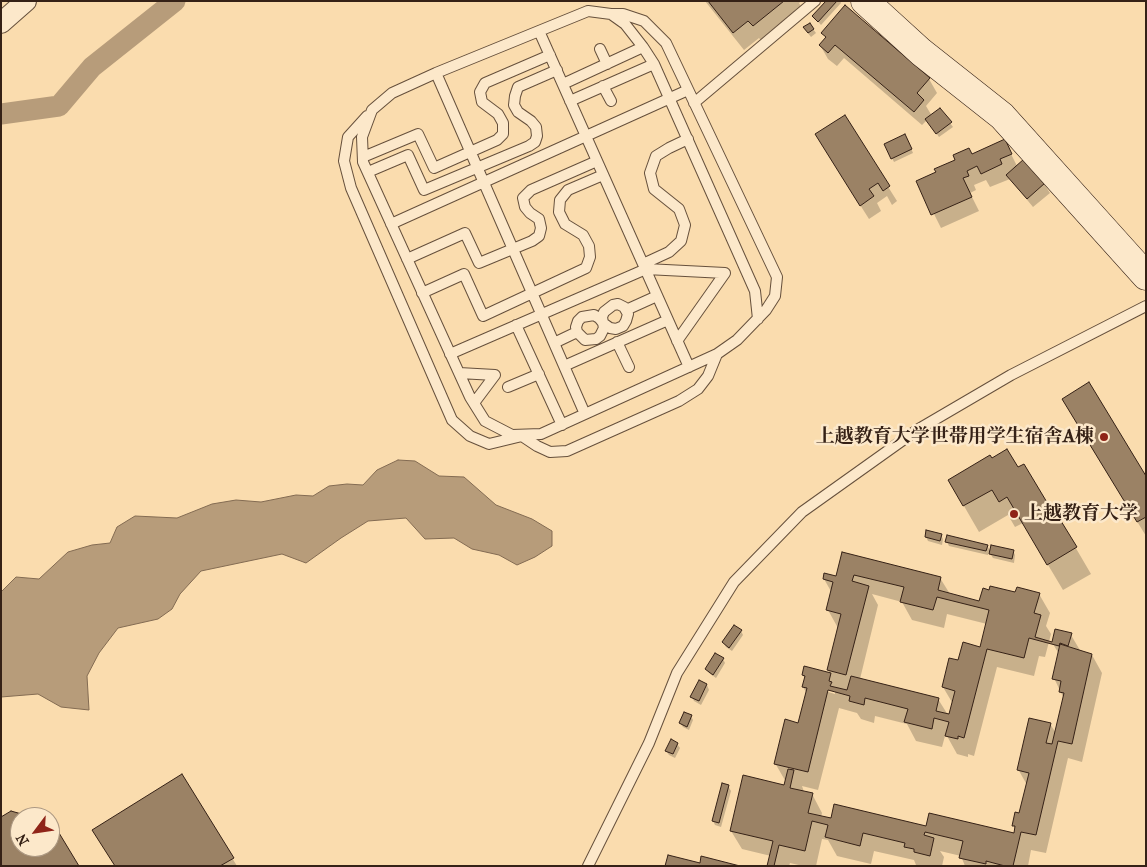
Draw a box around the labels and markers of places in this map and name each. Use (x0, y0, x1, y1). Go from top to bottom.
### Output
place label: 上越教育大学世帯用学生宿舎A棟 (816, 426, 1094, 448)
marker: 上越教育大学世帯用学生宿舎A棟 (1098, 431, 1110, 443)
place label: 上越教育大学 (1024, 503, 1138, 525)
marker: 上越教育大学 (1008, 508, 1020, 520)

